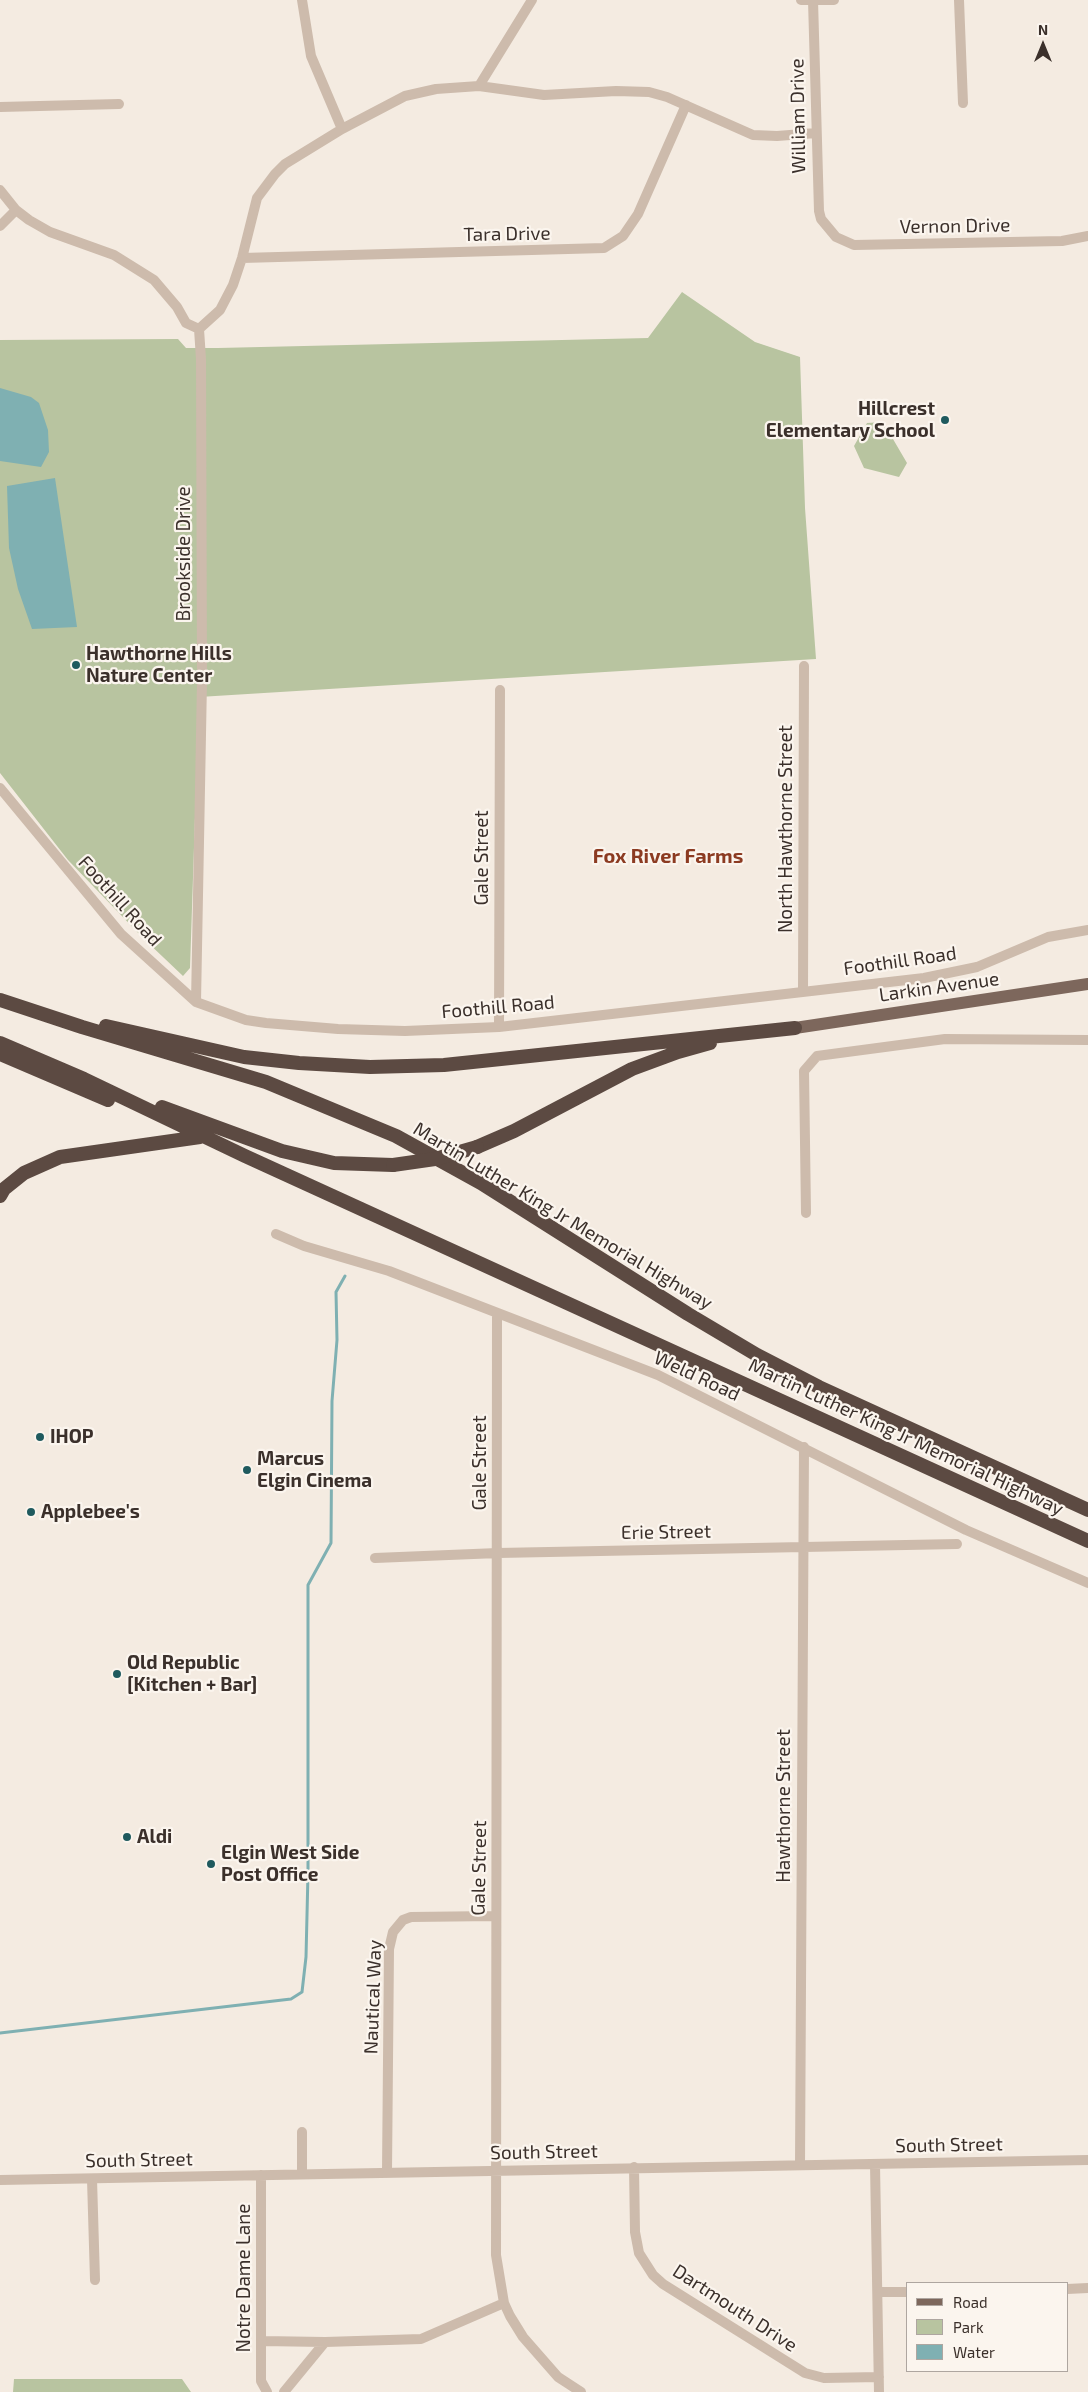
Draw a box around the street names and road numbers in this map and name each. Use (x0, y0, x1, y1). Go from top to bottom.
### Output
street label: William Drive (786, 58, 810, 174)
street label: Vernon Drive (899, 214, 1011, 238)
street label: Tara Drive (463, 222, 551, 246)
street label: Brookside Drive (173, 486, 195, 622)
street label: North Hawthorne Street (775, 725, 797, 933)
street label: Gale Street (471, 810, 493, 906)
street label: Foothill Road (73, 851, 167, 951)
street label: Foothill Road (842, 942, 958, 980)
street label: Larkin Avenue (877, 967, 1001, 1007)
street label: Foothill Road (440, 991, 556, 1023)
street label: Martin Luther King Jr Memorial Highway (409, 1117, 717, 1315)
street label: Weld Road (650, 1346, 744, 1406)
street label: Martin Luther King Jr Memorial Highway (745, 1354, 1067, 1520)
street label: Gale Street (469, 1415, 491, 1511)
street label: Erie Street (621, 1520, 711, 1544)
street label: Hawthorne Street (773, 1729, 795, 1883)
street label: Gale Street (467, 1820, 491, 1916)
street label: Nautical Way (360, 1939, 386, 2055)
street label: South Street (895, 2133, 1003, 2157)
street label: South Street (490, 2140, 598, 2164)
street label: South Street (85, 2148, 193, 2172)
street label: Notre Dame Lane (233, 2204, 255, 2352)
street label: Dartmouth Drive (668, 2259, 802, 2357)

